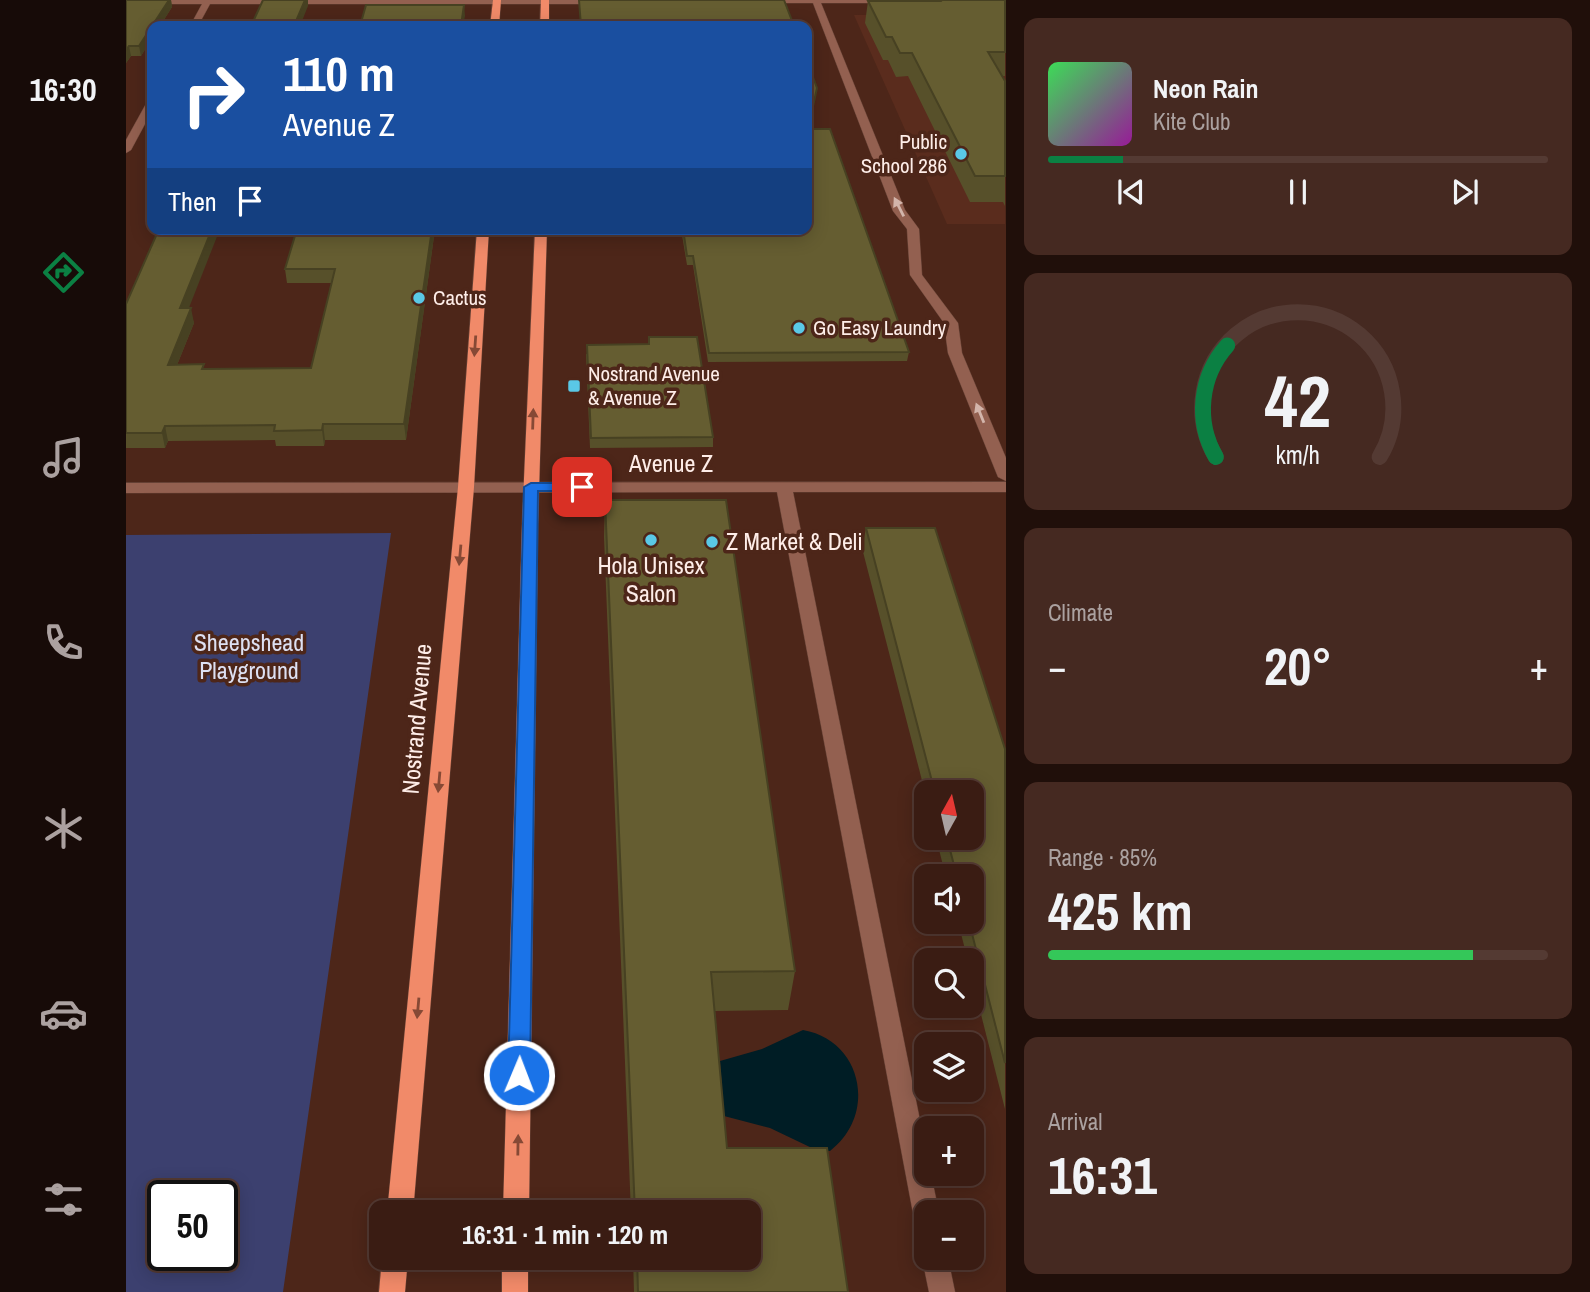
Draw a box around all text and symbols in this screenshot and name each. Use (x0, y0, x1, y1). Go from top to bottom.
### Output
text: 110 m (283, 40, 395, 106)
icon: right (168, 49, 259, 140)
text: 16:30 (29, 68, 97, 111)
text: Neon Rain (1153, 71, 1258, 106)
text: Avenue Z (283, 103, 395, 146)
text: Kite Club (1153, 106, 1231, 137)
place label: Public School 286 (861, 127, 947, 180)
marker: Public School 286 (953, 146, 969, 162)
icon: previous (1112, 173, 1150, 211)
icon: pause (1279, 173, 1317, 211)
icon: next (1446, 173, 1484, 211)
icon: arrive (231, 182, 269, 220)
text: Then (168, 184, 217, 219)
one-way arrow (893, 197, 904, 217)
icon: directions (39, 248, 88, 297)
place label: Cactus (433, 283, 487, 312)
marker: Cactus (411, 290, 427, 306)
place label: Go Easy Laundry (813, 313, 946, 342)
marker: Go Easy Laundry (791, 320, 807, 336)
one-way arrow (469, 335, 480, 357)
text: 42 (1265, 353, 1331, 451)
place label: Nostrand Avenue & Avenue Z (588, 359, 720, 412)
marker: Nostrand Avenue & Avenue Z (566, 378, 582, 394)
one-way arrow (974, 403, 985, 424)
one-way arrow (528, 408, 539, 430)
icon: music (39, 433, 88, 482)
text: km/h (1276, 438, 1320, 472)
street label: Avenue Z (628, 447, 713, 479)
pin (552, 457, 612, 517)
icon: arrive (563, 468, 601, 506)
place label: Z Market & Deli (726, 525, 863, 557)
marker: Hola Unisex Salon (643, 532, 659, 548)
marker: Z Market & Deli (704, 534, 720, 550)
one-way arrow (454, 544, 465, 566)
place label: Hola Unisex Salon (597, 549, 705, 609)
text: Climate (1048, 597, 1113, 628)
icon: phone (39, 618, 88, 667)
park label: Sheepshead Playground (194, 626, 304, 686)
text: 20° (1264, 631, 1332, 701)
text: − (1048, 641, 1066, 692)
text: + (1530, 641, 1548, 692)
street label: Nostrand Avenue (393, 642, 439, 795)
one-way arrow (433, 771, 444, 793)
north arrow (914, 780, 984, 850)
map controls (914, 780, 984, 1270)
icon: climate (39, 804, 88, 853)
text: Range · 85% (1048, 842, 1157, 873)
button: sound (914, 864, 984, 934)
text: 425 km (1048, 876, 1193, 946)
button: search (914, 948, 984, 1018)
icon: car (39, 989, 88, 1038)
one-way arrow (413, 997, 424, 1019)
button: layers (914, 1032, 984, 1102)
position arrow (482, 1038, 556, 1112)
text: Arrival (1048, 1106, 1103, 1137)
button: + (914, 1116, 984, 1186)
one-way arrow (512, 1133, 523, 1155)
text: 16:31 (1048, 1140, 1157, 1210)
icon: filters (39, 1175, 88, 1224)
speed limit sign: 50 (147, 1180, 238, 1271)
button: − (914, 1200, 984, 1270)
text: 16:31 · 1 min · 120 m (462, 1217, 668, 1252)

